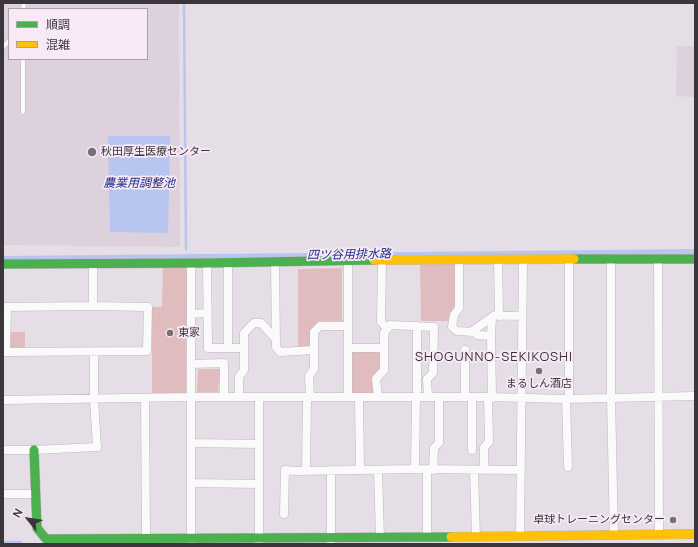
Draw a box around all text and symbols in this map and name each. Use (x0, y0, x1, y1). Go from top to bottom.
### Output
legend (8, 8, 148, 60)
text: 順調 (46, 16, 70, 33)
text: 混雑 (46, 36, 70, 53)
place label: 秋田厚生医療センター (101, 145, 211, 159)
marker: 秋田厚生医療センター (86, 146, 98, 158)
water label: 農業用調整池 (103, 177, 175, 191)
water label: 四ツ谷用排水路 (307, 247, 391, 263)
place label: 東家 (178, 326, 200, 340)
marker: 東家 (165, 328, 175, 338)
district label: SHOGUNNO-SEKIKOSHI (415, 349, 573, 365)
marker: まるしん酒店 (534, 366, 544, 376)
place label: まるしん酒店 (506, 377, 572, 391)
north arrow (8, 499, 48, 539)
text: N (9, 506, 26, 520)
place label: 卓球トレーニングセンター (533, 513, 665, 527)
marker: 卓球トレーニングセンター (668, 515, 678, 525)

